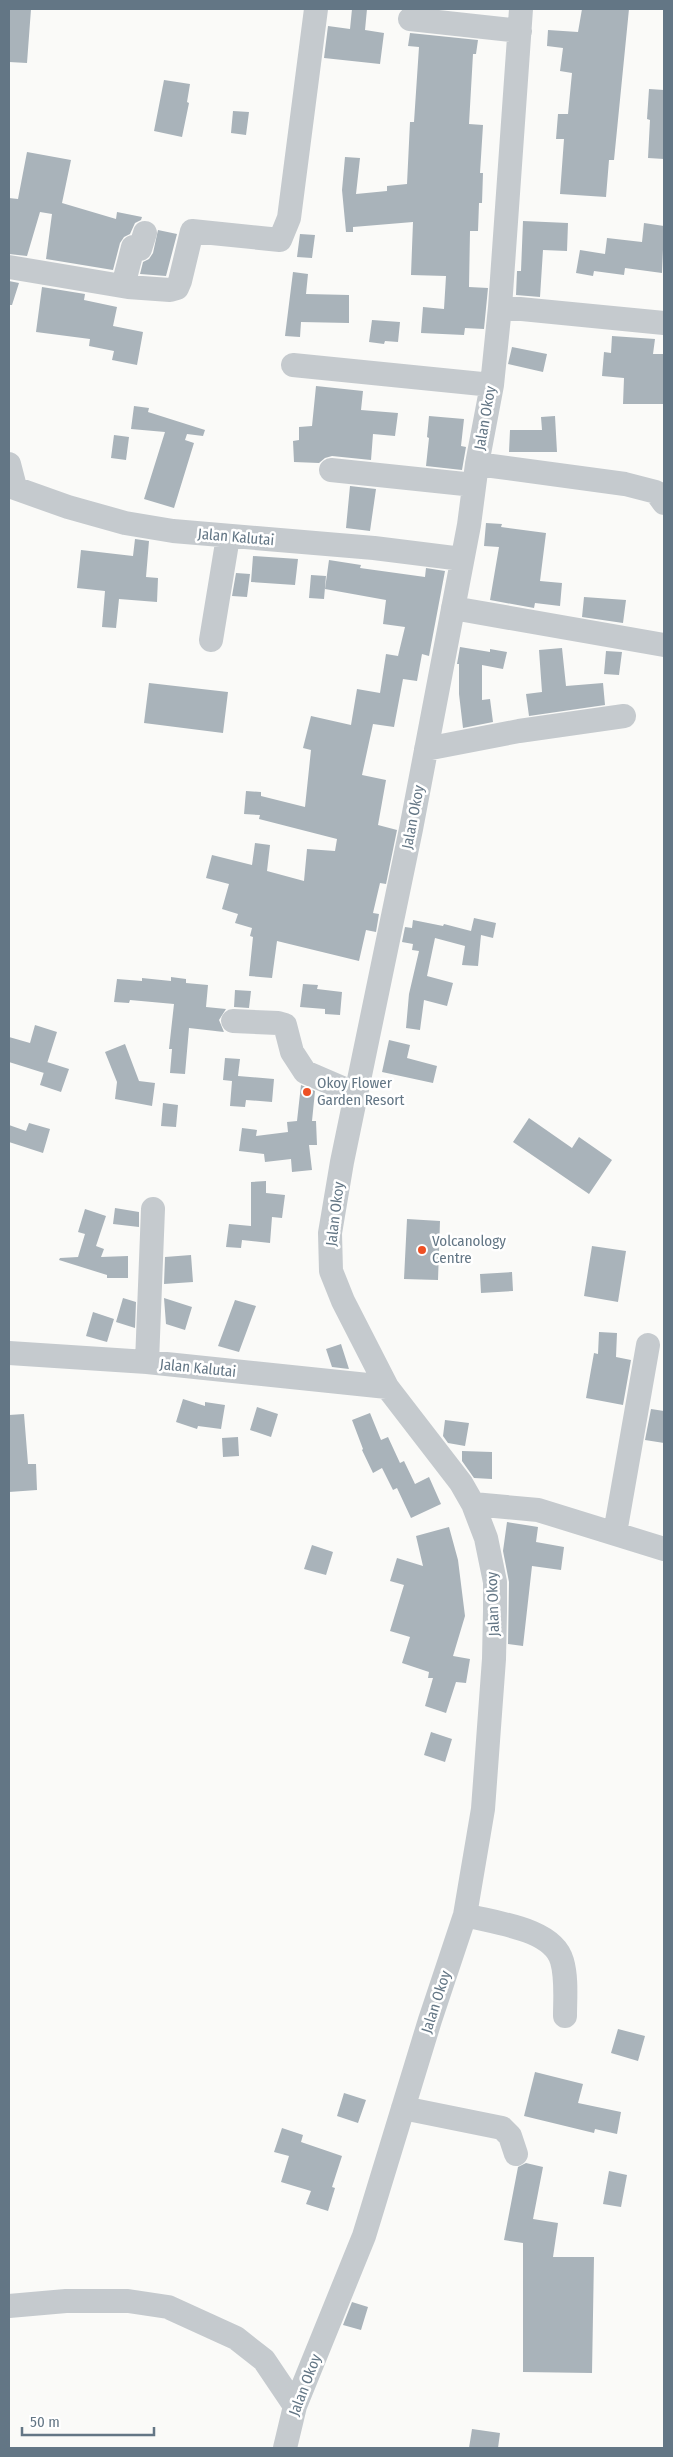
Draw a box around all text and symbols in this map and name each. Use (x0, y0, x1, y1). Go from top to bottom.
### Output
street label: Jalan Okoy (471, 384, 500, 451)
street label: Jalan Kalutai (197, 525, 275, 549)
street label: Jalan Okoy (398, 783, 428, 851)
place label: Okoy Flower Garden Resort (317, 1074, 405, 1109)
marker: Okoy Flower Garden Resort (301, 1086, 313, 1098)
street label: Jalan Okoy (322, 1180, 348, 1247)
place label: Volcanology Centre (432, 1232, 506, 1267)
marker: Volcanology Centre (416, 1244, 428, 1256)
street label: Jalan Kalutai (159, 1355, 237, 1381)
street label: Jalan Okoy (483, 1571, 503, 1637)
street label: Jalan Okoy (417, 1968, 455, 2036)
street label: Jalan Okoy (285, 2351, 325, 2418)
scale bar (22, 2404, 155, 2436)
text: 50 m (30, 2413, 60, 2431)

